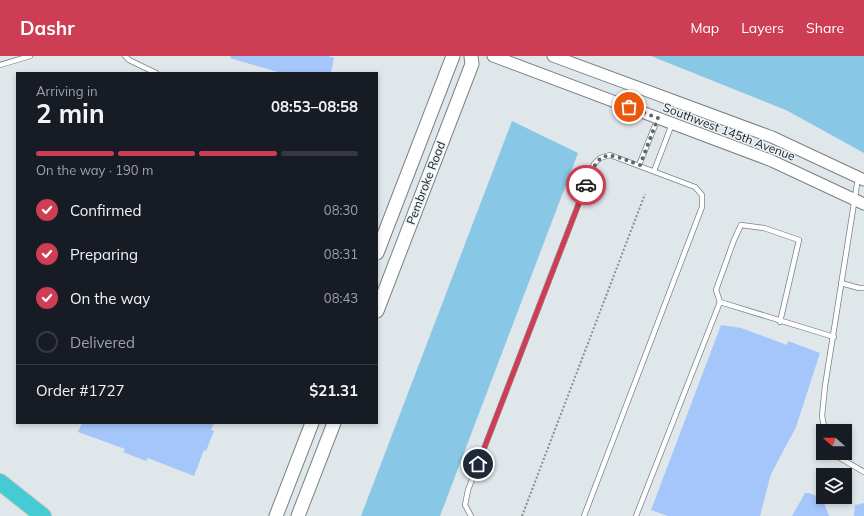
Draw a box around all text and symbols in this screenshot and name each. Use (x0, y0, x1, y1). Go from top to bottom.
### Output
text: Dashr (20, 16, 75, 40)
text: Map (690, 19, 719, 37)
text: Layers (741, 19, 784, 37)
text: Share (806, 19, 844, 37)
text: Arriving in (36, 83, 98, 99)
pin (612, 90, 646, 124)
icon: bag (618, 96, 640, 118)
text: 2 min (36, 97, 105, 130)
text: 08:53–08:58 (271, 97, 358, 116)
street label: Southwest 145th Avenue (661, 99, 797, 164)
street label: Pembroke Road (403, 139, 448, 227)
text: On the way · 190 m (36, 162, 153, 178)
courier (566, 165, 606, 205)
icon: car (575, 174, 597, 196)
icon: check (36, 199, 58, 221)
text: Confirmed (70, 201, 141, 220)
text: 08:30 (324, 202, 358, 218)
icon: check (36, 243, 58, 265)
text: Preparing (70, 245, 138, 264)
text: 08:31 (324, 246, 358, 262)
icon: check (36, 287, 58, 309)
text: On the way (70, 289, 150, 308)
text: 08:43 (324, 290, 358, 306)
text: Delivered (70, 333, 135, 352)
text: Order #1727 (36, 381, 124, 400)
text: $21.31 (309, 381, 358, 400)
north arrow (816, 424, 852, 460)
map controls (816, 424, 852, 504)
pin (461, 447, 495, 481)
icon: home (467, 453, 489, 475)
button: layers (816, 468, 852, 504)

